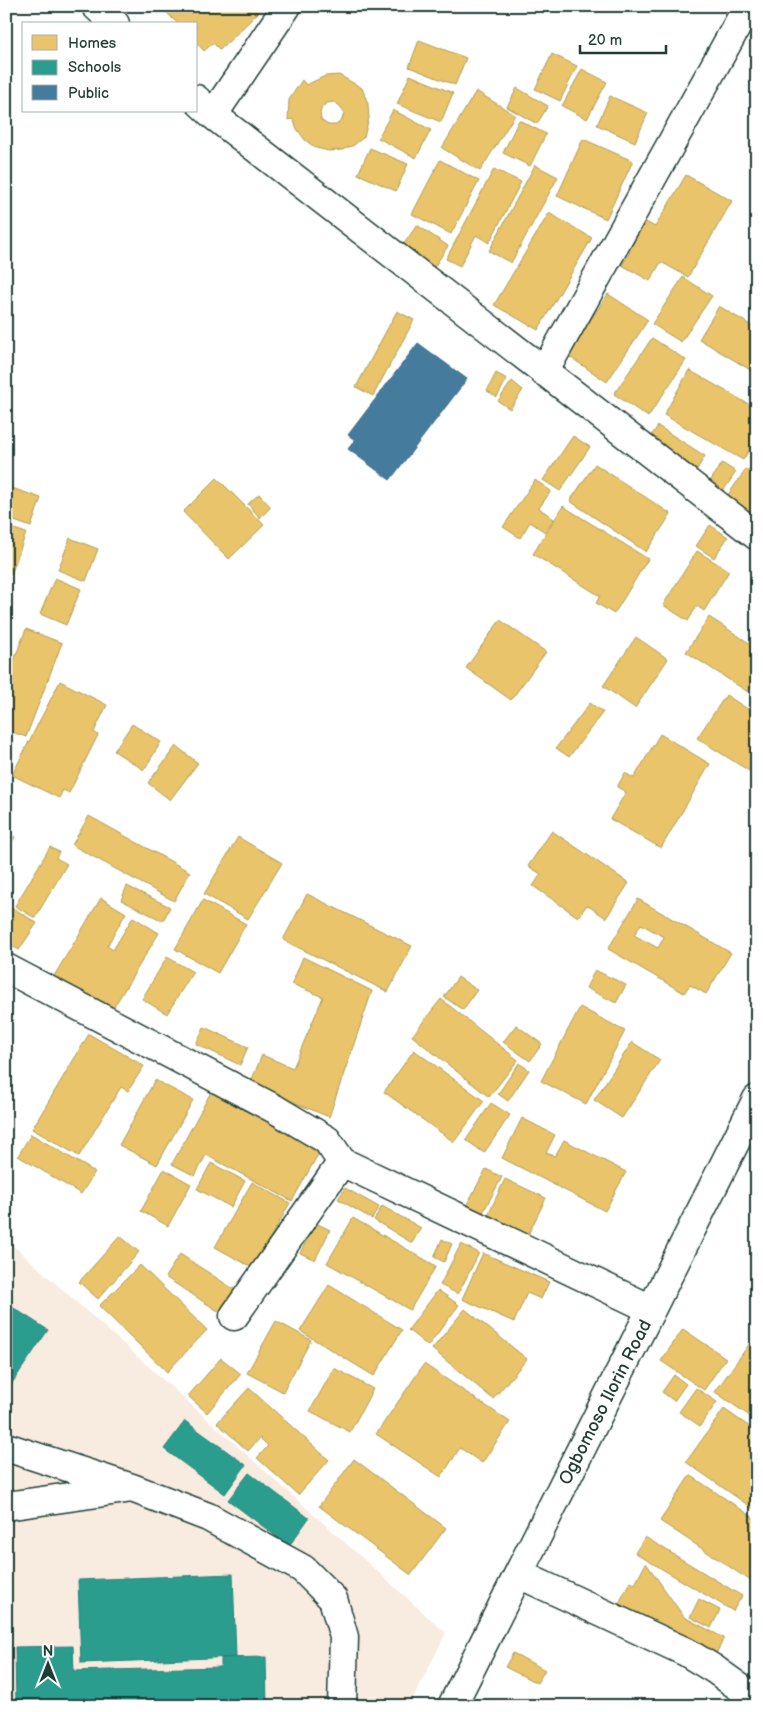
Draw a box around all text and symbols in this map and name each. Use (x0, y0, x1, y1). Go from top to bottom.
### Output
legend (22, 22, 198, 112)
scale bar (580, 22, 667, 54)
text: 20 m (588, 31, 622, 50)
text: Homes (68, 34, 117, 53)
text: Schools (68, 58, 122, 77)
text: Public (68, 84, 109, 103)
street label: Ogbomoso Ilorin Road (555, 1316, 656, 1488)
north arrow (22, 1640, 72, 1690)
text: N (43, 1643, 53, 1660)

